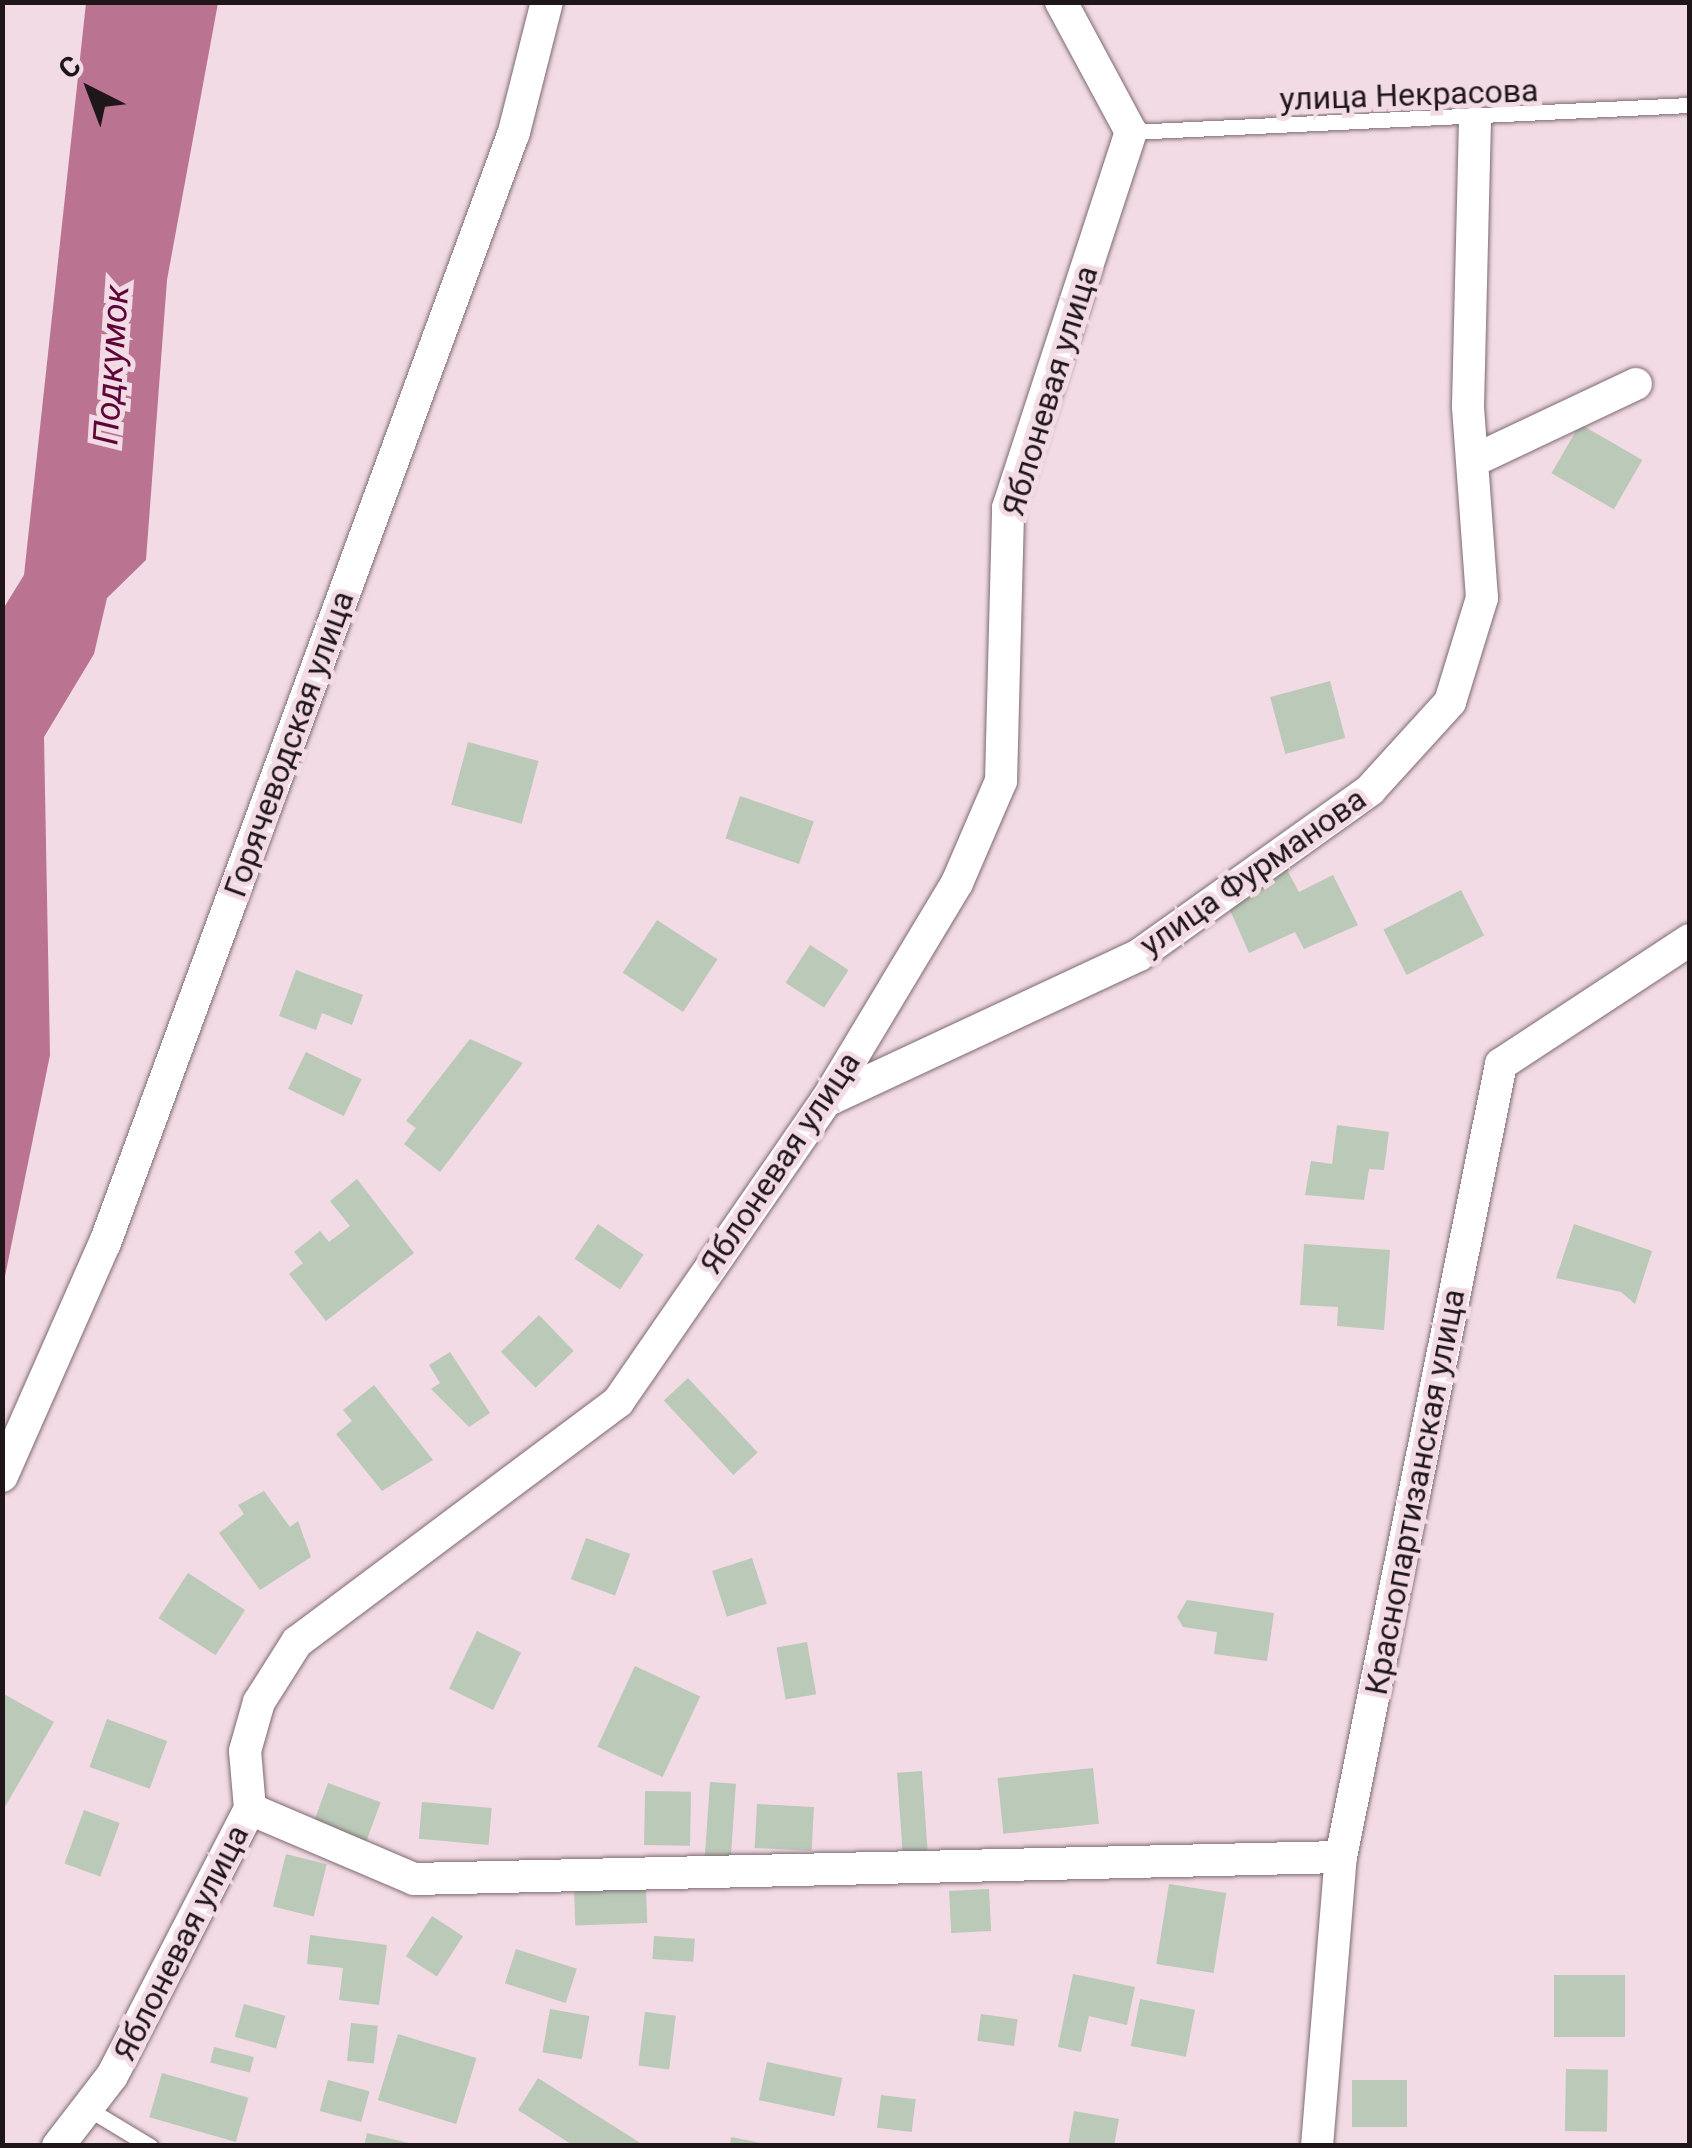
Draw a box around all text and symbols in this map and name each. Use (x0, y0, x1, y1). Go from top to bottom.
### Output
north arrow (40, 40, 140, 140)
text: С (52, 49, 87, 86)
street label: улица Некрасова (1279, 71, 1539, 119)
street label: Яблоневая улица (994, 261, 1106, 521)
water label: Подкумок (85, 284, 139, 446)
street label: Горячеводская улица (216, 586, 362, 902)
street label: улица Фурманова (1133, 780, 1373, 964)
street label: Яблоневая улица (692, 1045, 868, 1281)
street label: Краснопартизанская улица (1357, 1286, 1473, 1698)
street label: Яблоневая улица (105, 1819, 257, 2067)

